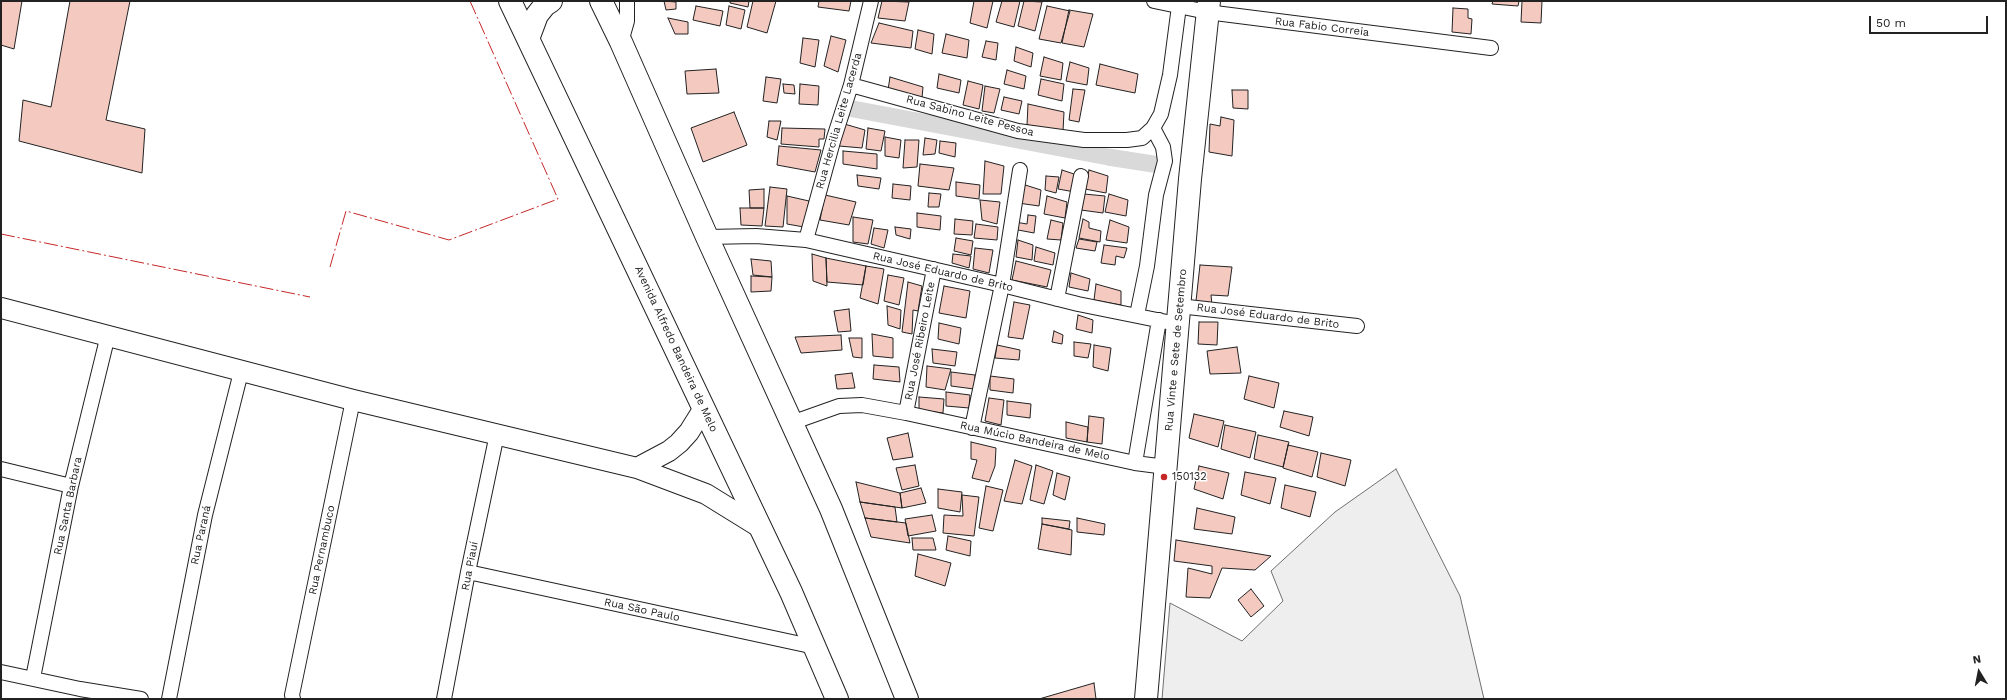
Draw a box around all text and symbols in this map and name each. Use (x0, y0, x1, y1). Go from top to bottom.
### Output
scale bar (1871, 8, 1990, 34)
street label: Rua Fabio Correia (1274, 15, 1370, 39)
text: 50 m (1876, 16, 1906, 30)
street label: Rua Hercilia Leite Lacerda (813, 51, 865, 191)
street label: Rua Sabino Leite Pessoa (905, 93, 1035, 139)
street label: Rua José Eduardo de Brito (872, 249, 1014, 295)
street label: Avenida Alfredo Bandeira de Melo (632, 264, 720, 434)
street label: Rua Vinte e Sete de Setembro (1162, 268, 1190, 432)
street label: Rua José Ribeiro Leite (902, 281, 938, 401)
street label: Rua José Eduardo de Brito (1196, 301, 1340, 331)
street label: Rua Múcio Bandeira de Melo (959, 419, 1111, 463)
street label: Rua Santa Barbara (51, 456, 85, 556)
place label: 150132 (1172, 470, 1207, 484)
marker: 150132 (1159, 472, 1169, 482)
street label: Rua Paraná (188, 504, 214, 566)
street label: Rua Pernambuco (306, 504, 338, 596)
street label: Rua Piauí (459, 540, 481, 592)
street label: Rua São Paulo (603, 596, 681, 624)
north arrow (1959, 652, 1999, 692)
text: N (1972, 653, 1982, 667)

